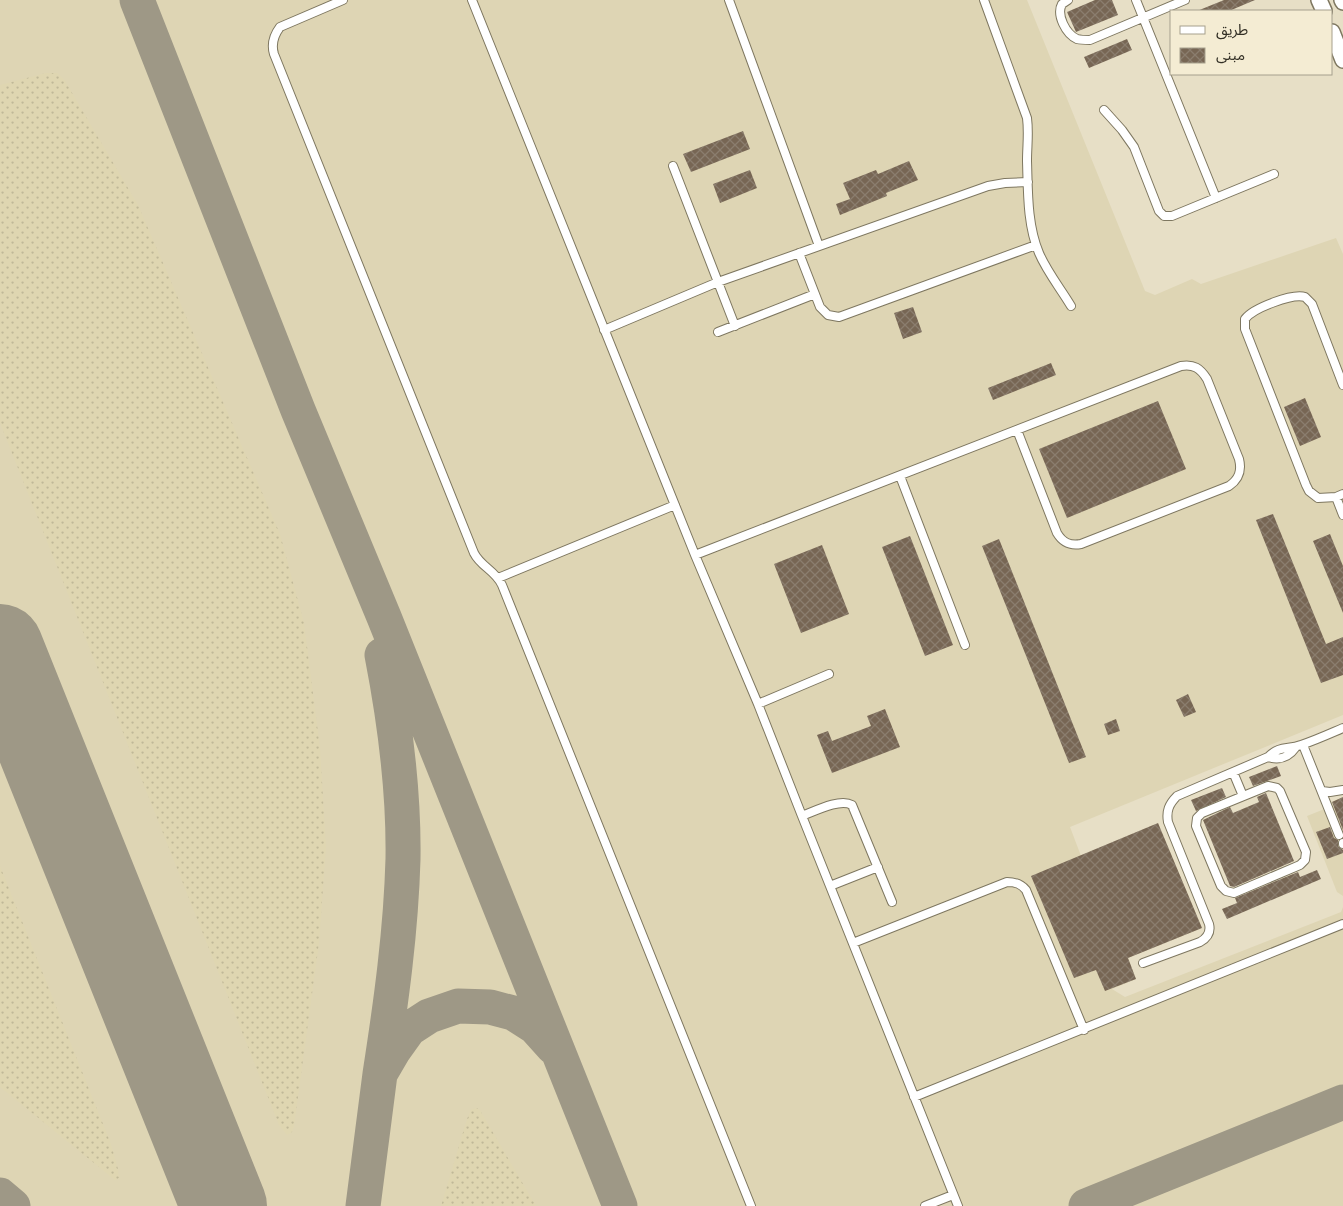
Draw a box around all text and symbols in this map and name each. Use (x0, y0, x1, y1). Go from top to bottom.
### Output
legend (1170, 10, 1333, 75)
text: طريق (1216, 19, 1248, 41)
text: مبنى (1216, 44, 1245, 66)

